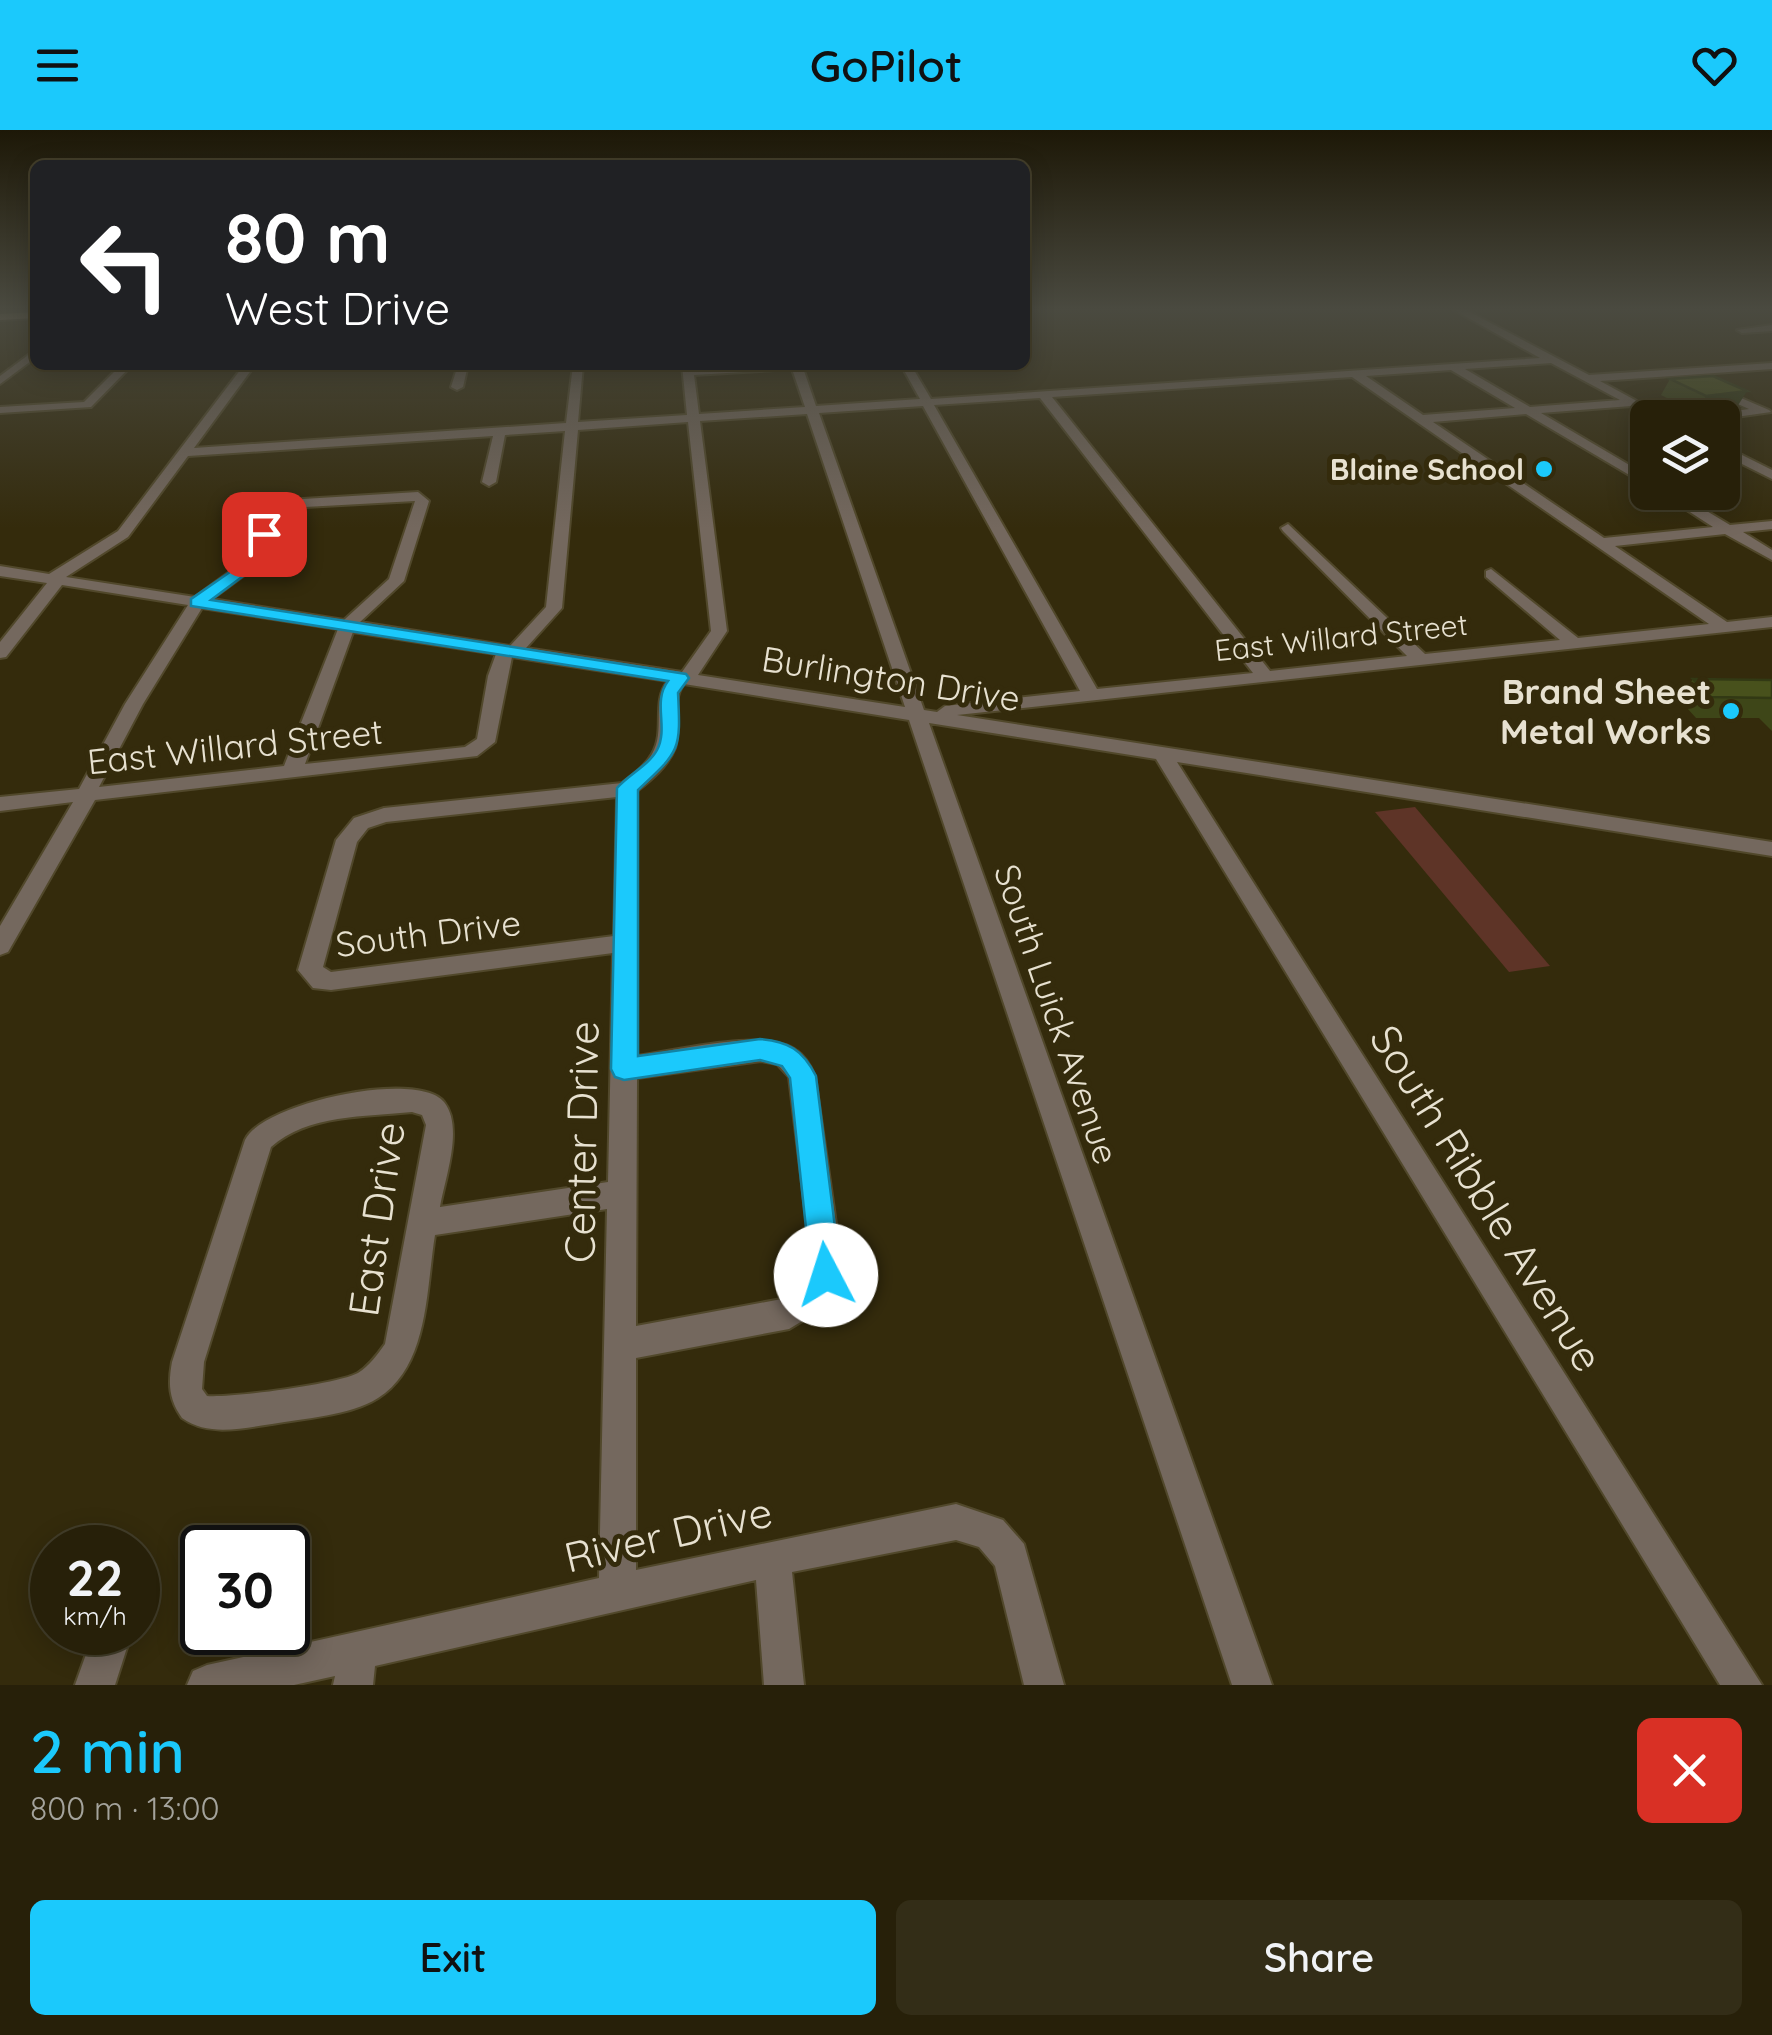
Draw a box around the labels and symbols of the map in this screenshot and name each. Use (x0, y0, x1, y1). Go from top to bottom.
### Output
place label: Blaine School (1330, 450, 1524, 488)
marker: Blaine School (1533, 458, 1555, 480)
pin (222, 492, 307, 577)
street label: East Willard Street (1213, 605, 1469, 669)
street label: Burlington Drive (759, 636, 1023, 720)
place label: Brand Sheet Metal Works (1500, 669, 1711, 753)
marker: Brand Sheet Metal Works (1720, 700, 1742, 722)
street label: East Willard Street (85, 709, 385, 783)
street label: South Luick Avenue (985, 858, 1129, 1170)
street label: South Drive (333, 900, 523, 966)
street label: South Ribble Avenue (1359, 1015, 1615, 1381)
street label: Center Drive (552, 1021, 610, 1263)
street label: East Drive (336, 1118, 416, 1320)
position arrow (774, 1223, 878, 1327)
street label: River Drive (559, 1484, 777, 1584)
speed limit sign: 30 (180, 1525, 310, 1655)

